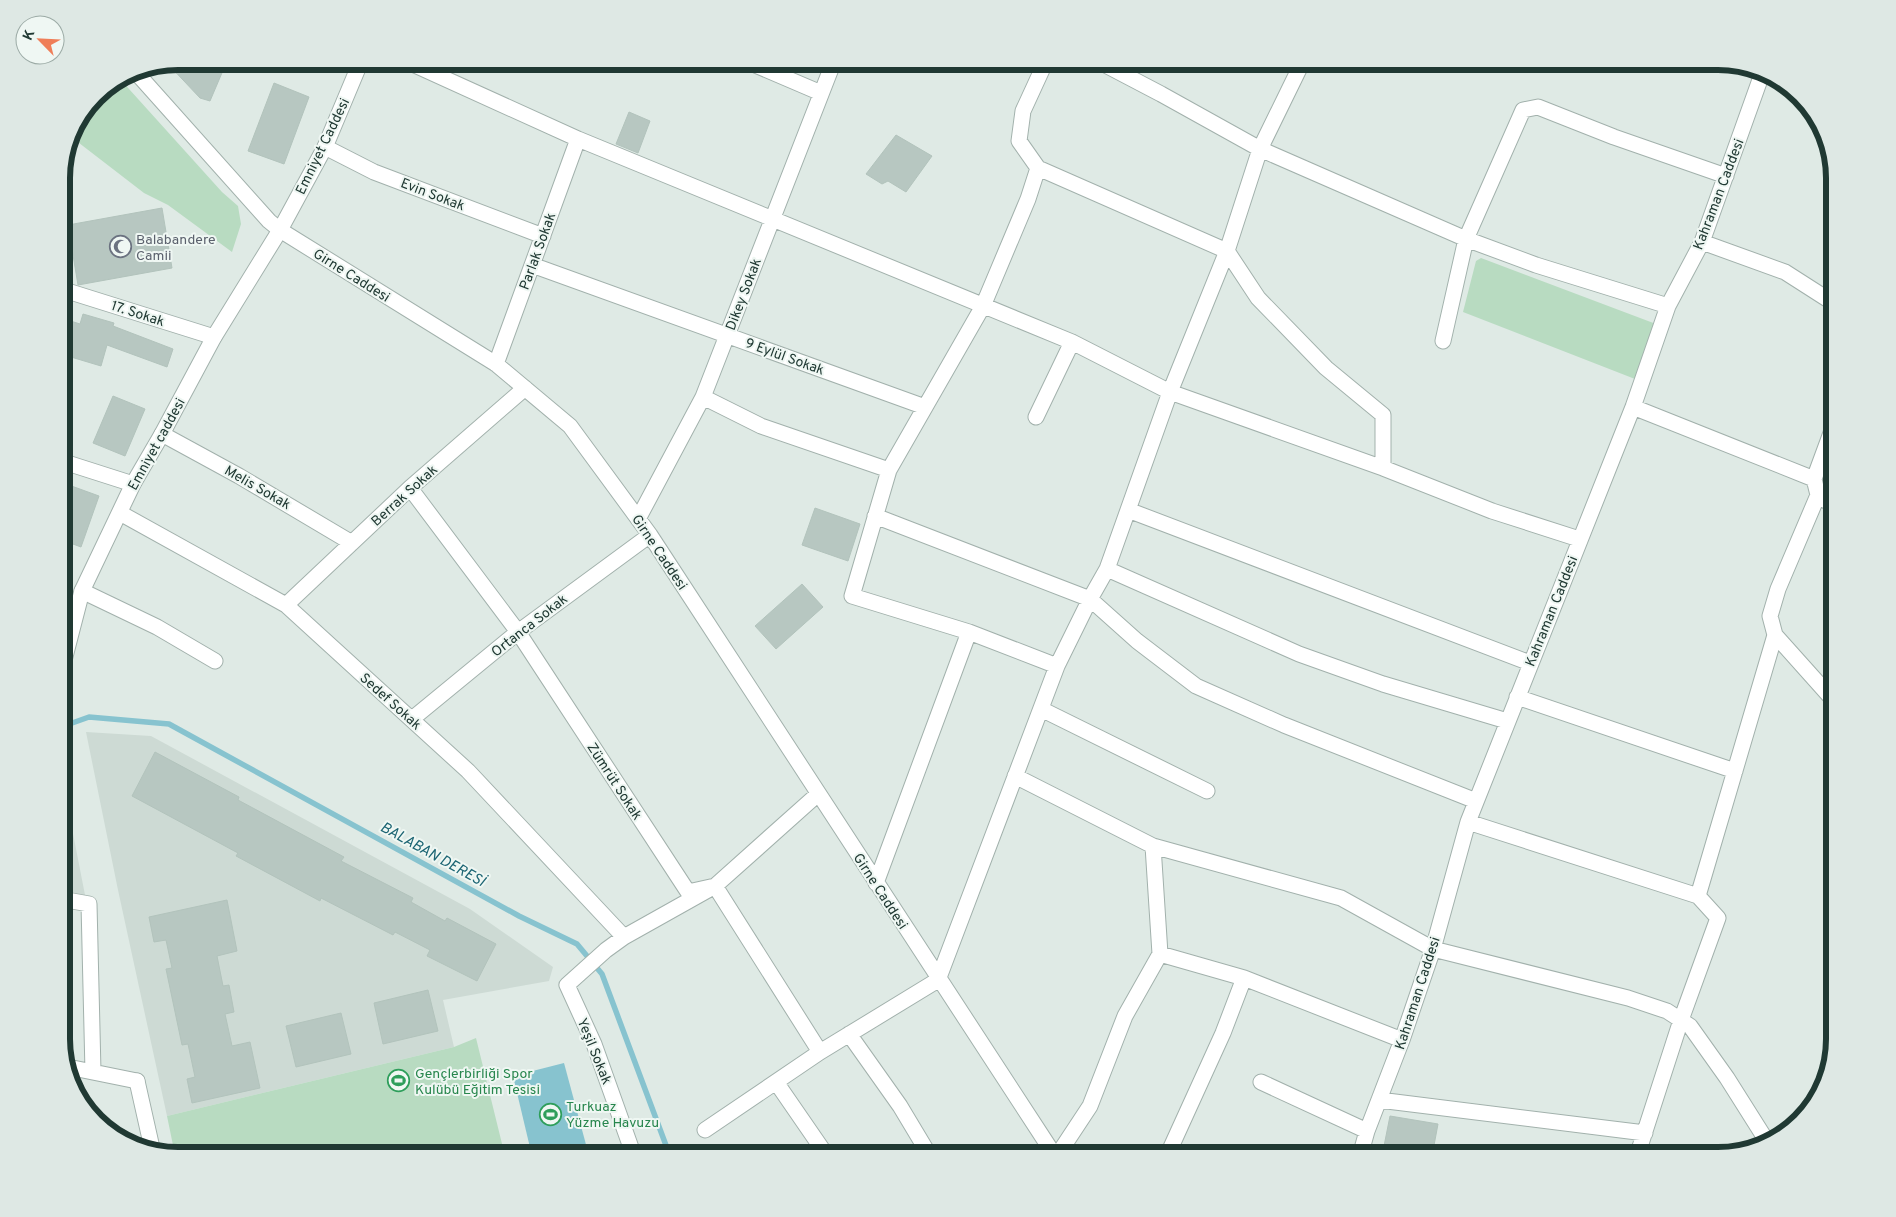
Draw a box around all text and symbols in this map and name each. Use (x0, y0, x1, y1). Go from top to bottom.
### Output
north arrow (15, 15, 65, 65)
text: K (20, 27, 39, 43)
street label: Emniyet Caddesi (293, 96, 354, 198)
street label: Kahraman Caddesi (1690, 137, 1748, 253)
street label: Evin Sokak (398, 175, 467, 215)
street label: Parlak Sokak (517, 211, 560, 292)
place label: Balabandere Camii (136, 232, 216, 265)
mosque icon: Balabandere Camii (108, 235, 132, 259)
street label: Girne Caddesi (310, 246, 393, 307)
street label: Dikey Sokak (723, 256, 766, 333)
street label: 17. Sokak (109, 298, 166, 331)
street label: 9 Eylül Sokak (743, 335, 826, 380)
street label: Emniyet caddesi (125, 396, 190, 494)
street label: Berrak Sokak (368, 462, 442, 530)
street label: Melis Sokak (221, 463, 293, 514)
street label: Girne Caddesi (627, 512, 690, 594)
street label: Kahraman Caddesi (1522, 554, 1582, 669)
street label: Ortanca Sokak (488, 591, 571, 661)
street label: Sedef Sokak (356, 670, 424, 734)
street label: Zümrüt Sokak (582, 740, 645, 824)
water label: BALABAN DERESİ (376, 818, 490, 893)
street label: Girne Caddesi (849, 851, 911, 933)
street label: Kahraman Caddesi (1392, 935, 1445, 1052)
street label: Yeşil Sokak (573, 1016, 615, 1087)
place label: Gençlerbirliği Spor Kulübü Eğitim Tesisi (415, 1066, 540, 1099)
sports icon: Gençlerbirliği Spor Kulübü Eğitim Tesisi (387, 1069, 411, 1093)
place label: Turkuaz Yüzme Havuzu (566, 1099, 659, 1132)
sports icon: Turkuaz Yüzme Havuzu (538, 1102, 562, 1126)

